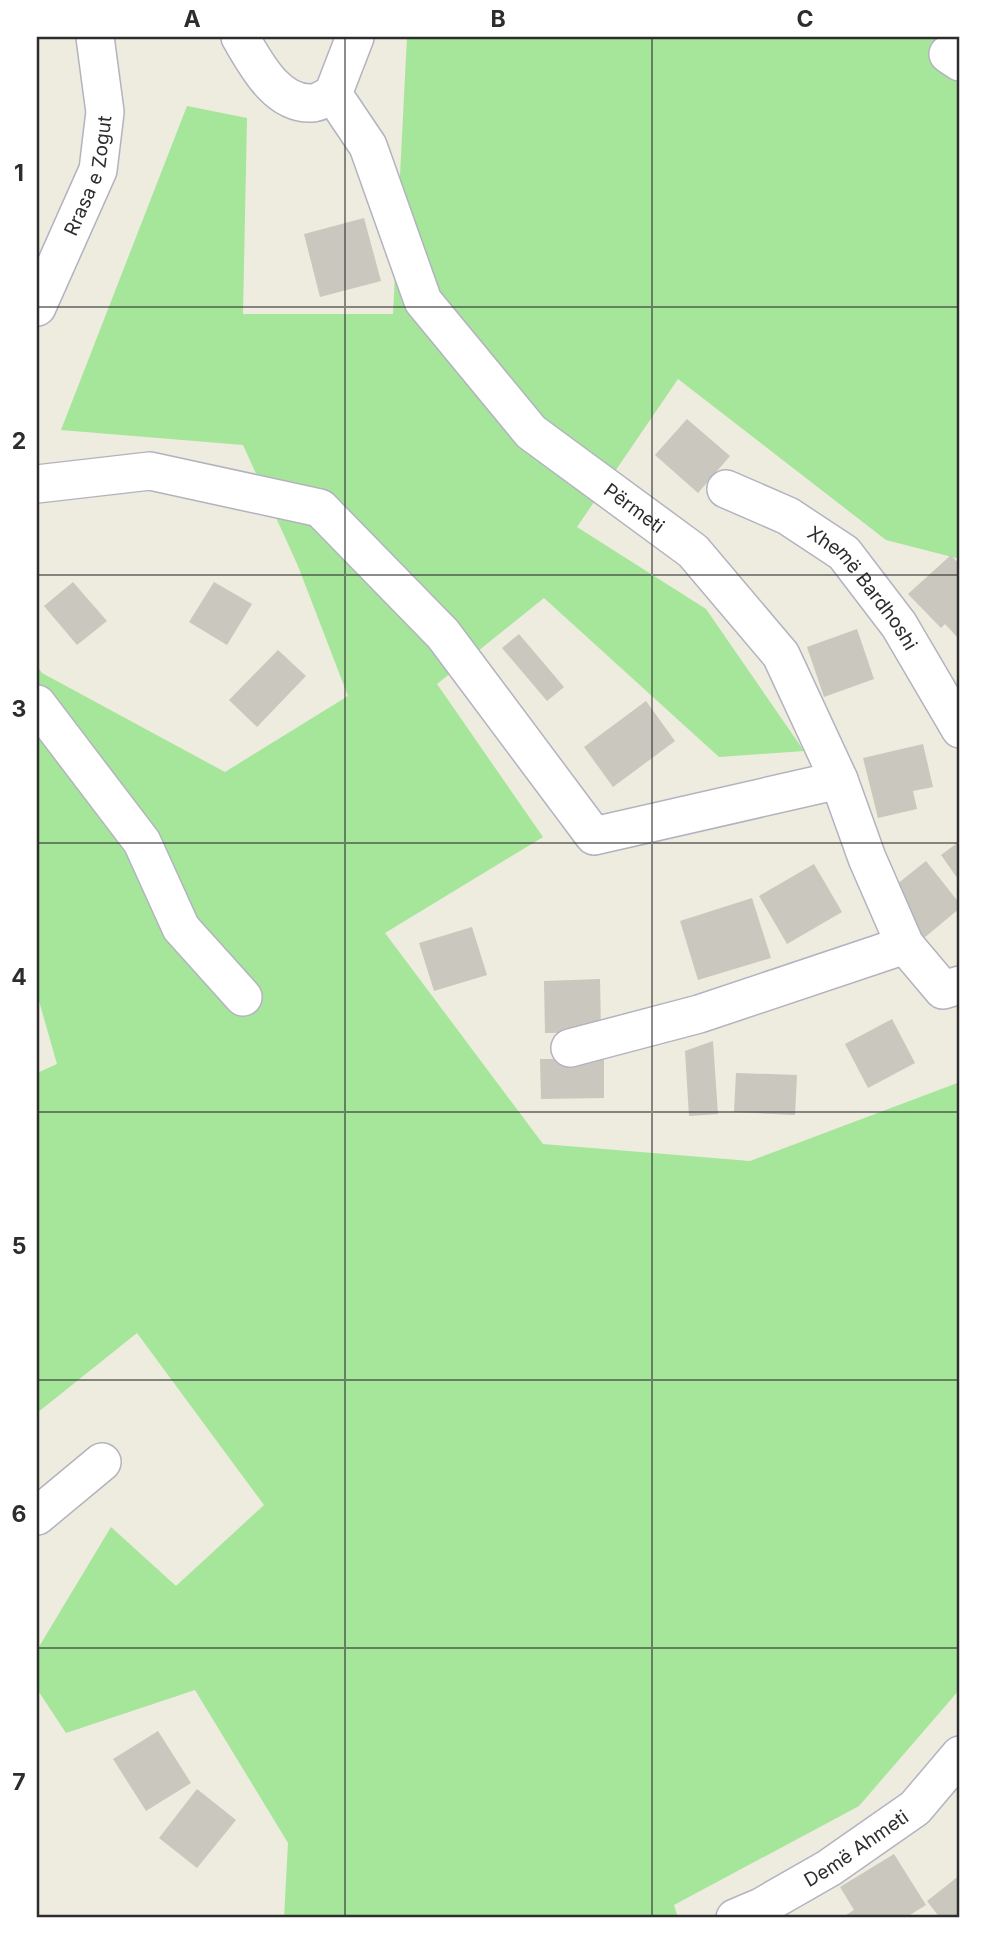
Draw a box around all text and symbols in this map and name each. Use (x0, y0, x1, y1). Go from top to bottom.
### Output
text: A (183, 5, 201, 33)
text: B (490, 5, 506, 33)
text: C (796, 5, 814, 33)
street label: Rrasa e Zogut (59, 114, 116, 239)
text: 1 (14, 159, 24, 187)
text: 2 (12, 427, 26, 455)
street label: Përmeti (600, 478, 669, 538)
street label: Xhemë Bardhoshi (803, 521, 923, 654)
text: 3 (12, 695, 26, 723)
text: 4 (11, 963, 27, 991)
text: 5 (12, 1232, 26, 1260)
text: 6 (12, 1500, 26, 1528)
text: 7 (12, 1768, 26, 1796)
street label: Demë Ahmeti (800, 1805, 912, 1891)

